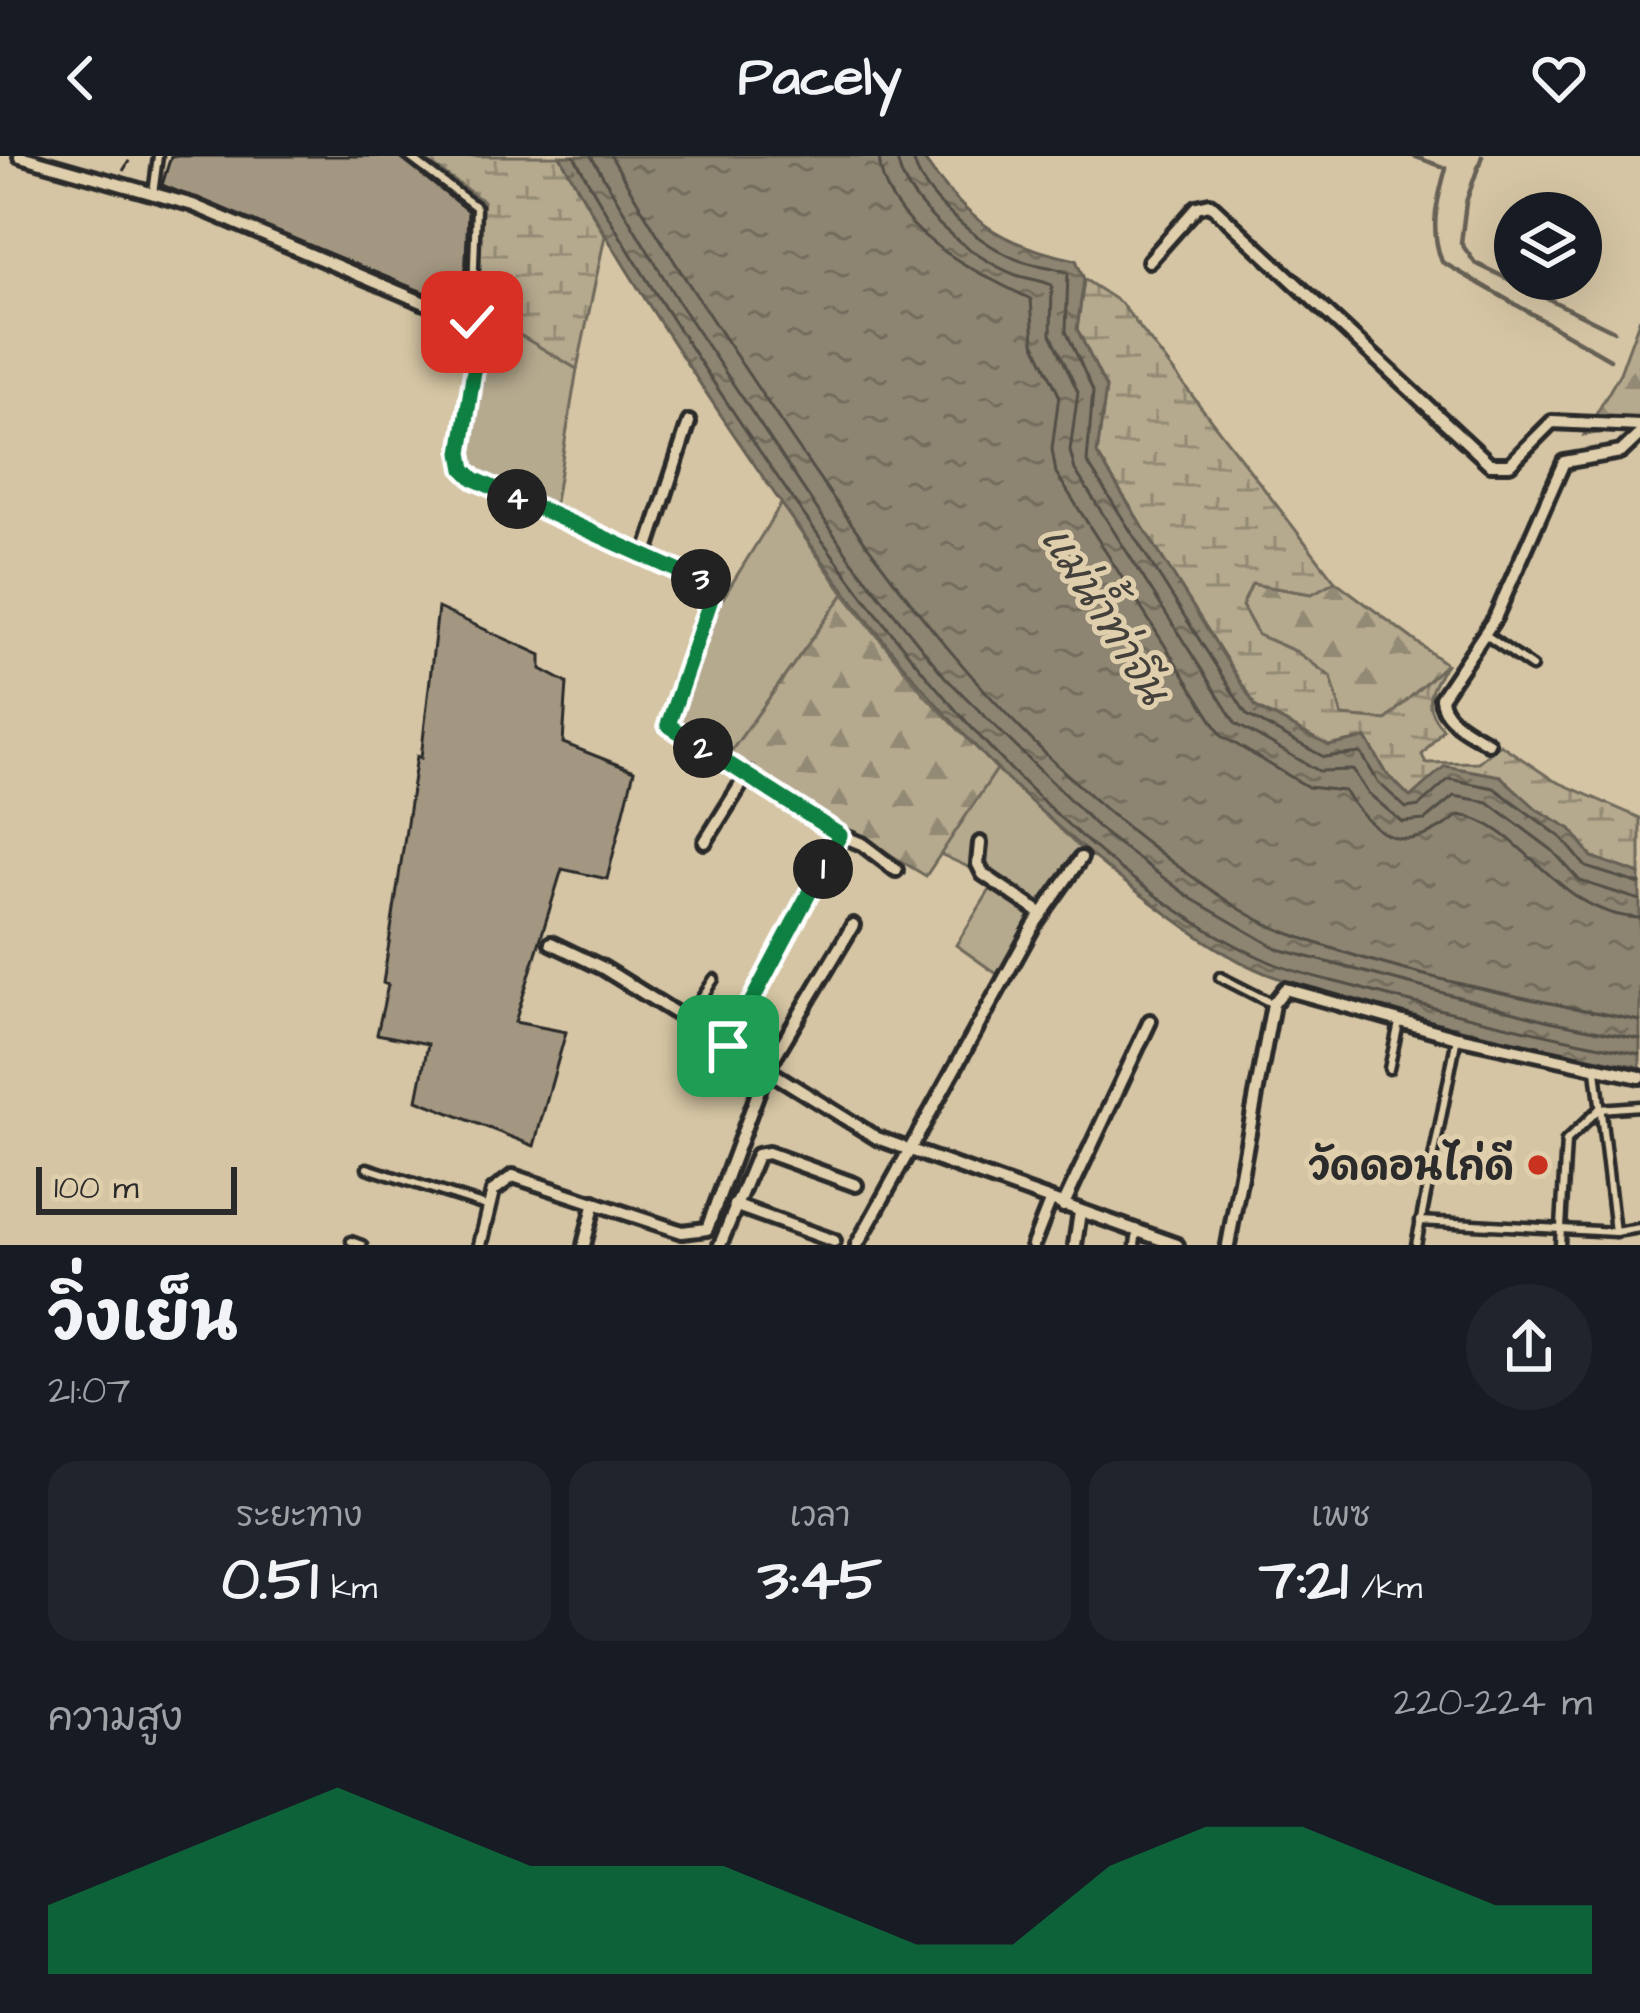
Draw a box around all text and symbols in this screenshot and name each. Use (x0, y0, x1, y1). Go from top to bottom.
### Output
text: Pacely (738, 41, 902, 116)
icon: back (48, 45, 114, 111)
icon: heart (1526, 45, 1592, 111)
map controls (1494, 192, 1602, 300)
button: layers (1494, 192, 1602, 300)
pin (421, 271, 523, 373)
icon: check (439, 289, 505, 355)
pin: 4 (487, 469, 547, 529)
text: 4 (506, 476, 528, 522)
water label: แม่น้ำท่าจีน (1026, 509, 1192, 718)
pin: 3 (671, 549, 731, 609)
text: 3 (693, 556, 709, 602)
pin: 2 (673, 718, 733, 778)
text: 2 (694, 725, 712, 771)
pin: 1 (793, 839, 853, 899)
text: 1 (821, 846, 825, 892)
pin (677, 995, 779, 1097)
icon: arrive (695, 1013, 761, 1079)
place label: วัดดอนไก่ดี (1309, 1139, 1514, 1195)
marker: วัดดอนไก่ดี (1525, 1152, 1551, 1178)
scale bar (36, 1161, 237, 1214)
text: 100 m (54, 1165, 139, 1211)
text: วิ่งเย็น (48, 1274, 238, 1366)
button: share (1466, 1284, 1592, 1410)
text: 21:07 (48, 1365, 130, 1419)
text: ระยะทาง (236, 1493, 362, 1539)
text: เวลา (789, 1493, 851, 1539)
text: เพซ (1311, 1493, 1370, 1539)
text: 0.51 (222, 1539, 318, 1622)
text: 3:45 (758, 1539, 882, 1622)
text: 7:21 (1259, 1539, 1348, 1622)
text: km (318, 1565, 377, 1611)
text: /km (1348, 1565, 1422, 1611)
text: 220–224 m (1393, 1677, 1592, 1731)
text: ความสูง (48, 1692, 183, 1746)

